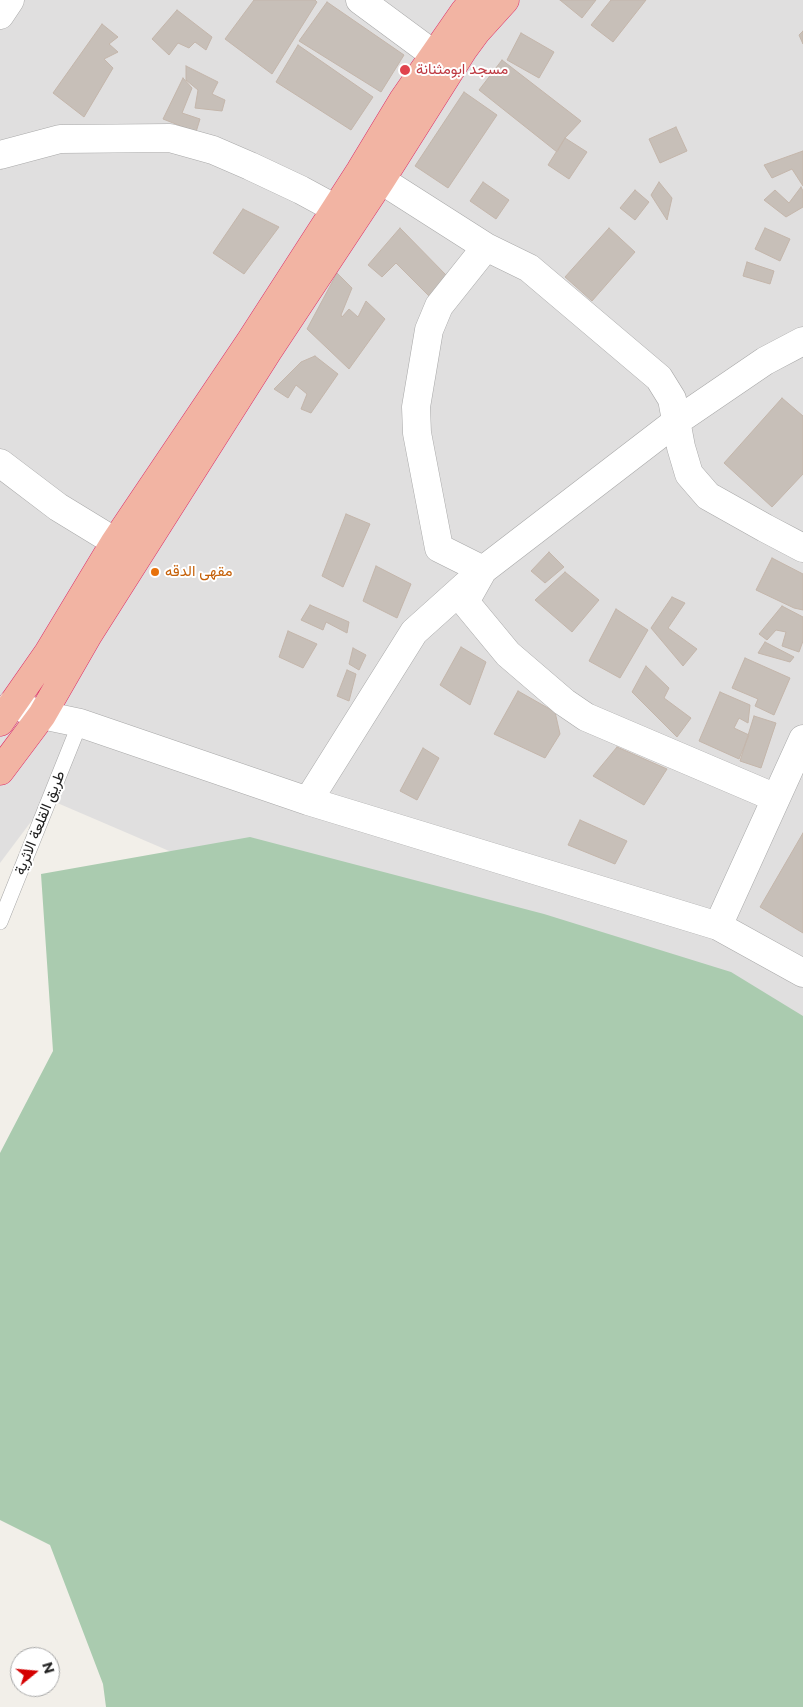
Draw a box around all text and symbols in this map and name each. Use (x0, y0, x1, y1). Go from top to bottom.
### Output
place label: مسجد ابومثنانة (416, 61, 508, 79)
marker: مسجد ابومثنانة (398, 63, 412, 77)
place label: مقهى الدقه (165, 563, 233, 581)
marker: مقهى الدقه (149, 566, 161, 578)
street label: طريق القلعة الاثرية (11, 768, 69, 878)
north arrow (10, 1647, 60, 1697)
text: N (38, 1660, 59, 1676)

